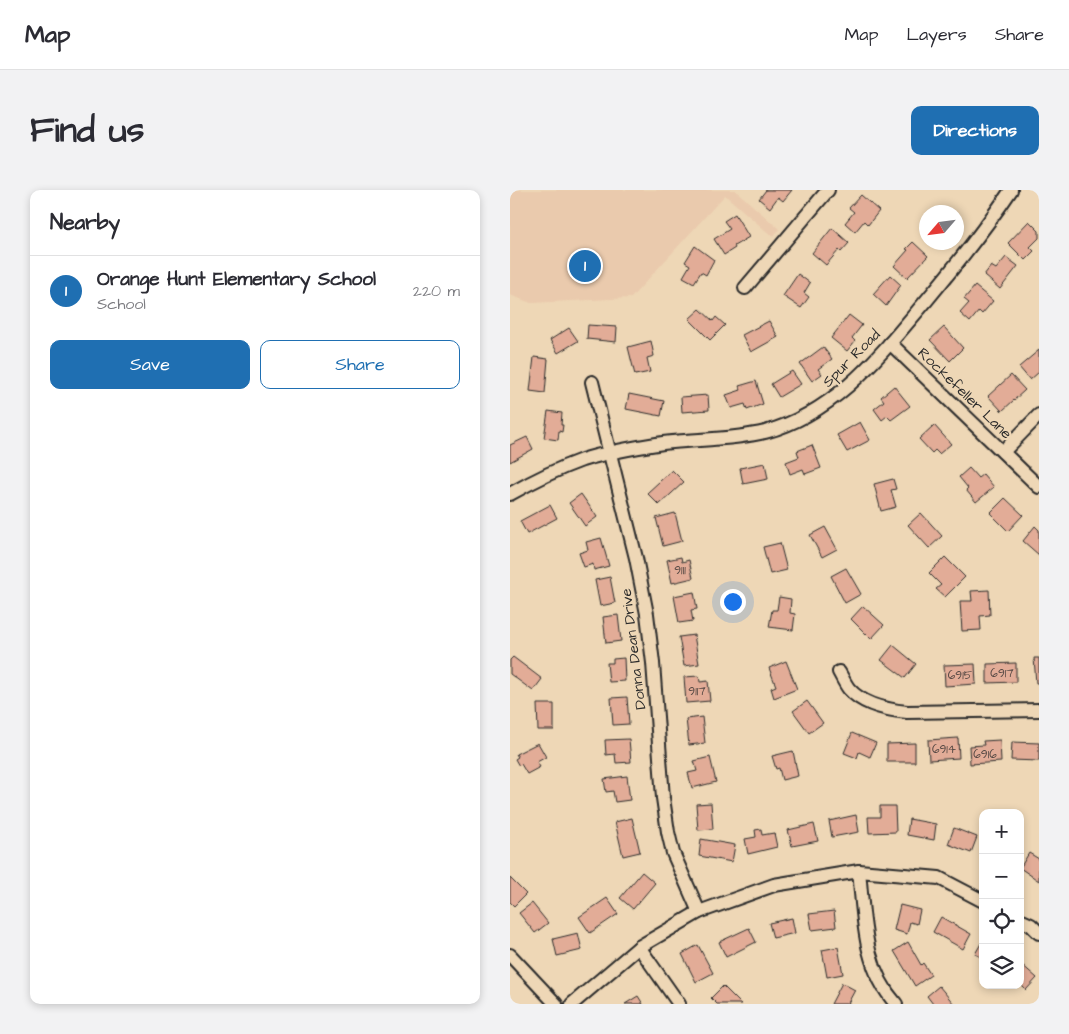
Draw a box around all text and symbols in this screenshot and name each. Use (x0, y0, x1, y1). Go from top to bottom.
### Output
text: Map (25, 18, 70, 52)
text: Map (844, 22, 878, 47)
text: Layers (906, 22, 967, 47)
text: Share (995, 22, 1044, 47)
text: Find us (30, 106, 144, 155)
button: Directions (911, 106, 1039, 155)
north arrow (919, 205, 964, 250)
text: Nearby (50, 208, 120, 237)
pin: 1 (569, 247, 601, 285)
text: Orange Hunt Elementary School (97, 266, 376, 293)
text: 1 (65, 280, 67, 302)
text: 220 m (413, 280, 460, 302)
text: School (97, 293, 146, 315)
street label: Spur Road (818, 324, 885, 392)
button: Save (50, 340, 250, 389)
button: Share (260, 340, 460, 389)
street label: Rockefeller Lane (913, 343, 1016, 444)
house number: 9111 (674, 562, 686, 579)
street label: Donna Dean Drive (616, 587, 651, 711)
your location (720, 589, 746, 615)
house number: 6917 (990, 665, 1014, 682)
house number: 6915 (948, 667, 973, 684)
house number: 9117 (688, 683, 706, 700)
house number: 6914 (932, 741, 956, 758)
house number: 6916 (973, 746, 997, 763)
map controls (979, 809, 1024, 989)
button: + (979, 809, 1024, 854)
button: − (979, 854, 1024, 899)
button: locate (979, 899, 1024, 944)
button: layers (979, 944, 1024, 989)

